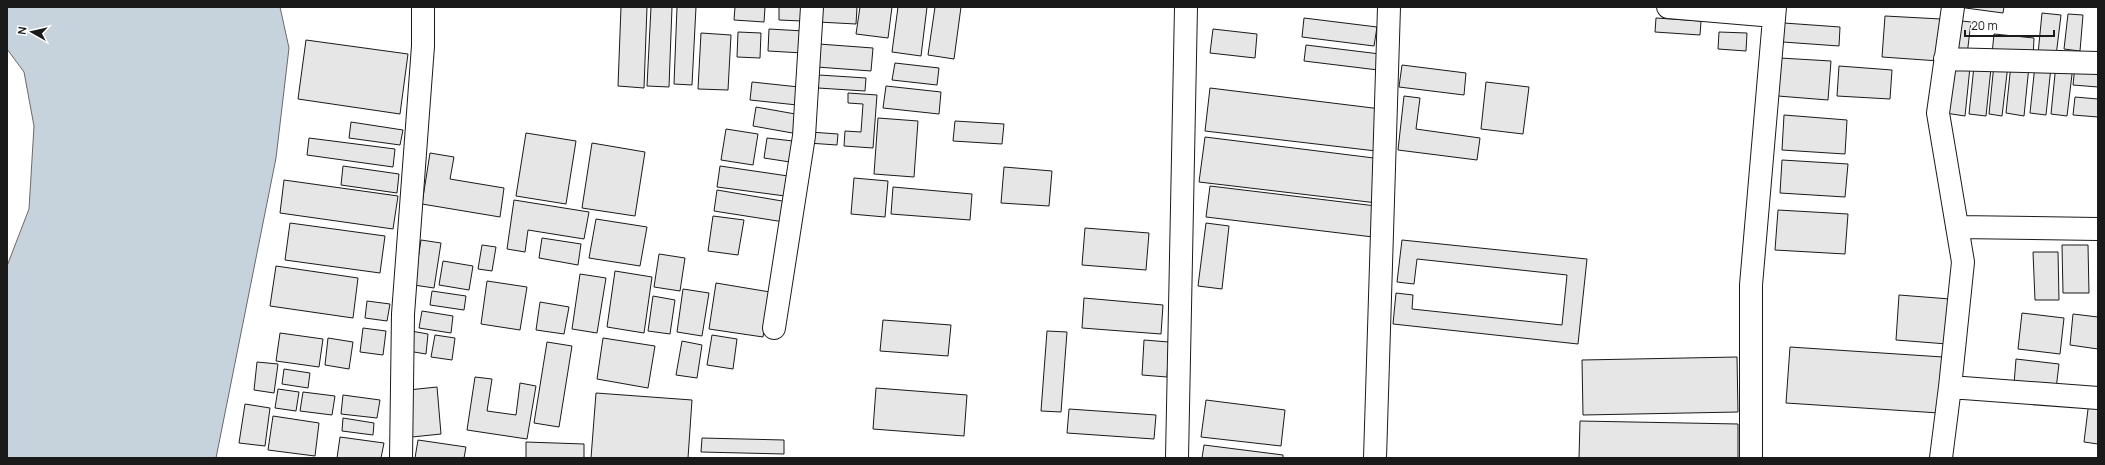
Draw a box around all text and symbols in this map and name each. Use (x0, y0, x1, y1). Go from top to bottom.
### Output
north arrow (12, 12, 52, 52)
scale bar (1965, 12, 2054, 38)
text: 20 m (1971, 17, 1998, 34)
text: N (14, 25, 30, 35)

